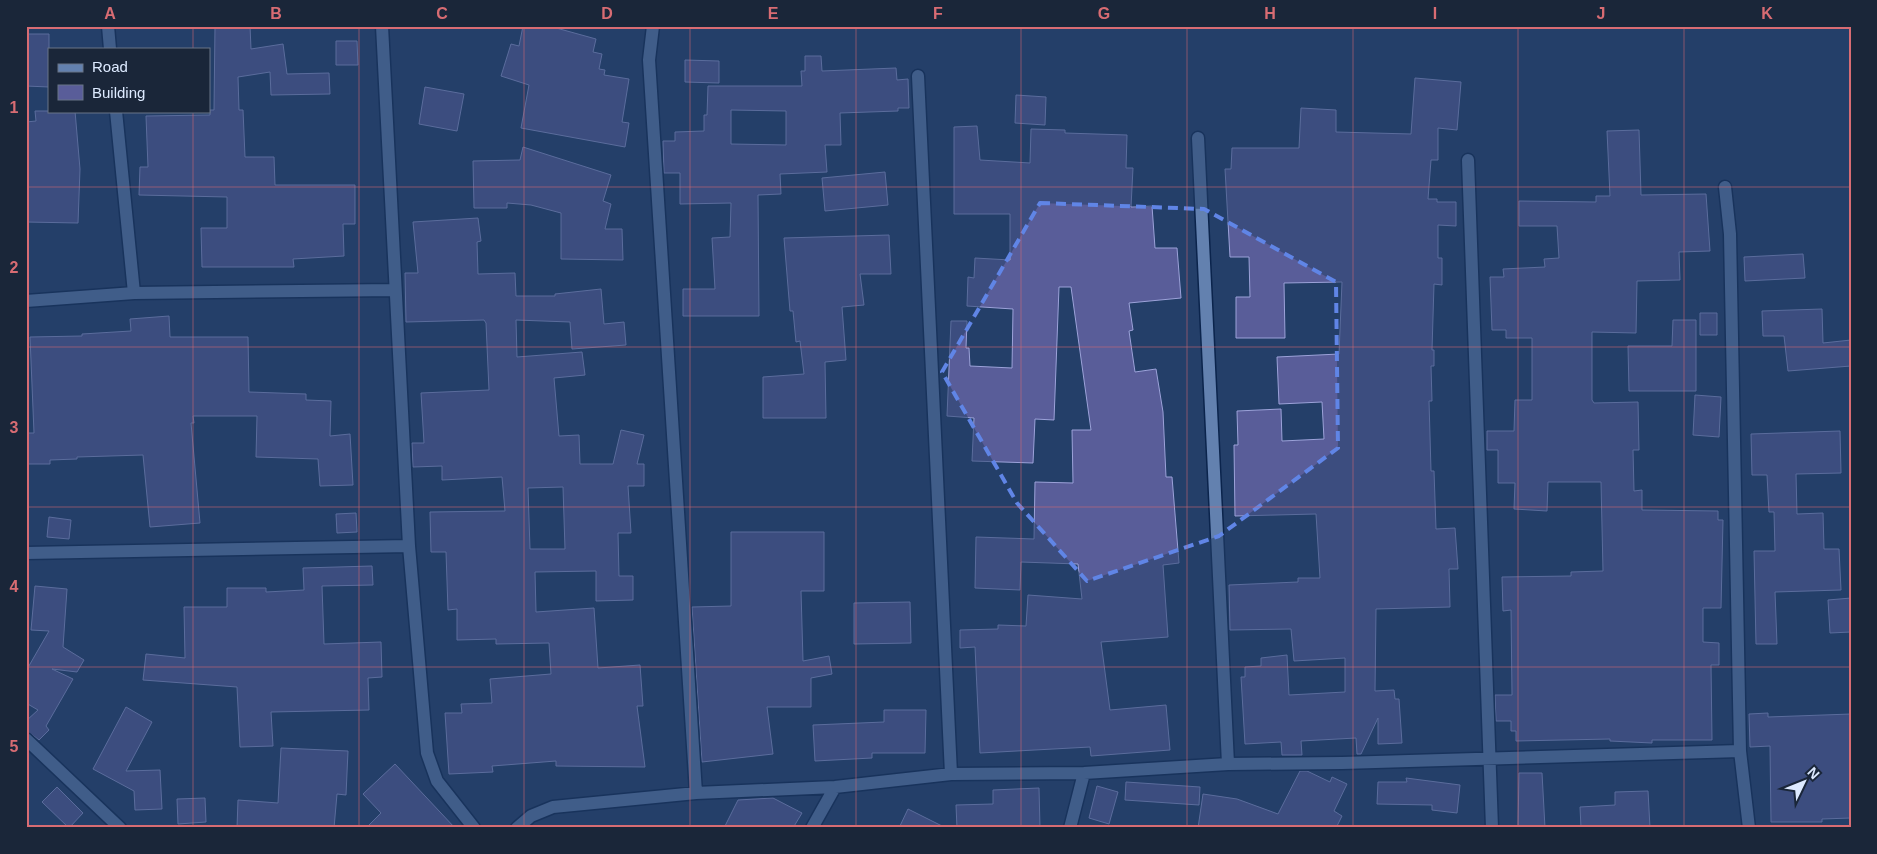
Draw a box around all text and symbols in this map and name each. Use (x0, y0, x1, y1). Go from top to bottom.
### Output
text: A (104, 5, 116, 22)
text: B (270, 5, 282, 22)
text: C (436, 5, 448, 22)
text: D (601, 5, 613, 22)
text: E (768, 5, 779, 22)
text: F (933, 5, 943, 22)
text: G (1098, 5, 1110, 22)
text: H (1264, 5, 1276, 22)
text: I (1433, 5, 1437, 22)
text: J (1597, 5, 1605, 22)
text: K (1761, 5, 1773, 22)
legend (48, 48, 210, 112)
text: Road (92, 58, 128, 75)
text: Building (92, 84, 145, 101)
text: 1 (10, 99, 19, 116)
text: 2 (10, 259, 19, 276)
text: 3 (10, 419, 19, 436)
text: 4 (10, 578, 19, 595)
text: 5 (10, 738, 19, 755)
north arrow (1780, 756, 1830, 806)
text: N (1804, 764, 1823, 782)

